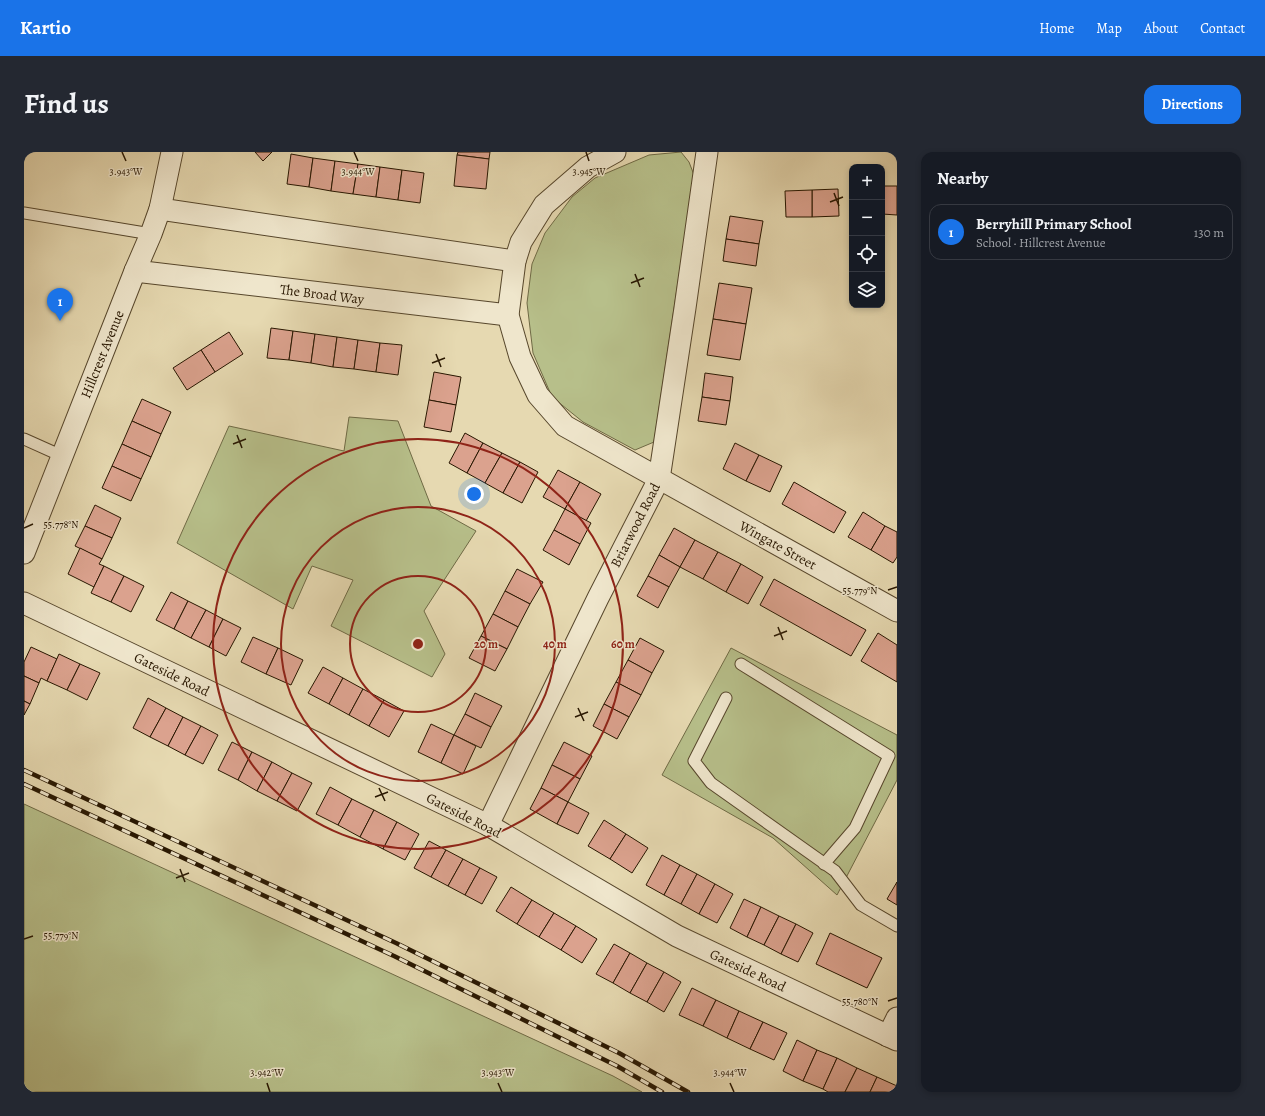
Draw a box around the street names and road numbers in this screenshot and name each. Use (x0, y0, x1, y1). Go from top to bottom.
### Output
street label: The Broad Way (279, 280, 366, 309)
street label: Hillcrest Avenue (76, 307, 129, 401)
street label: Briarwood Road (606, 479, 665, 571)
street label: Wingate Street (735, 516, 820, 575)
street label: Gateside Road (131, 648, 213, 701)
street label: Gateside Road (423, 788, 505, 843)
street label: Gateside Road (707, 945, 789, 997)

